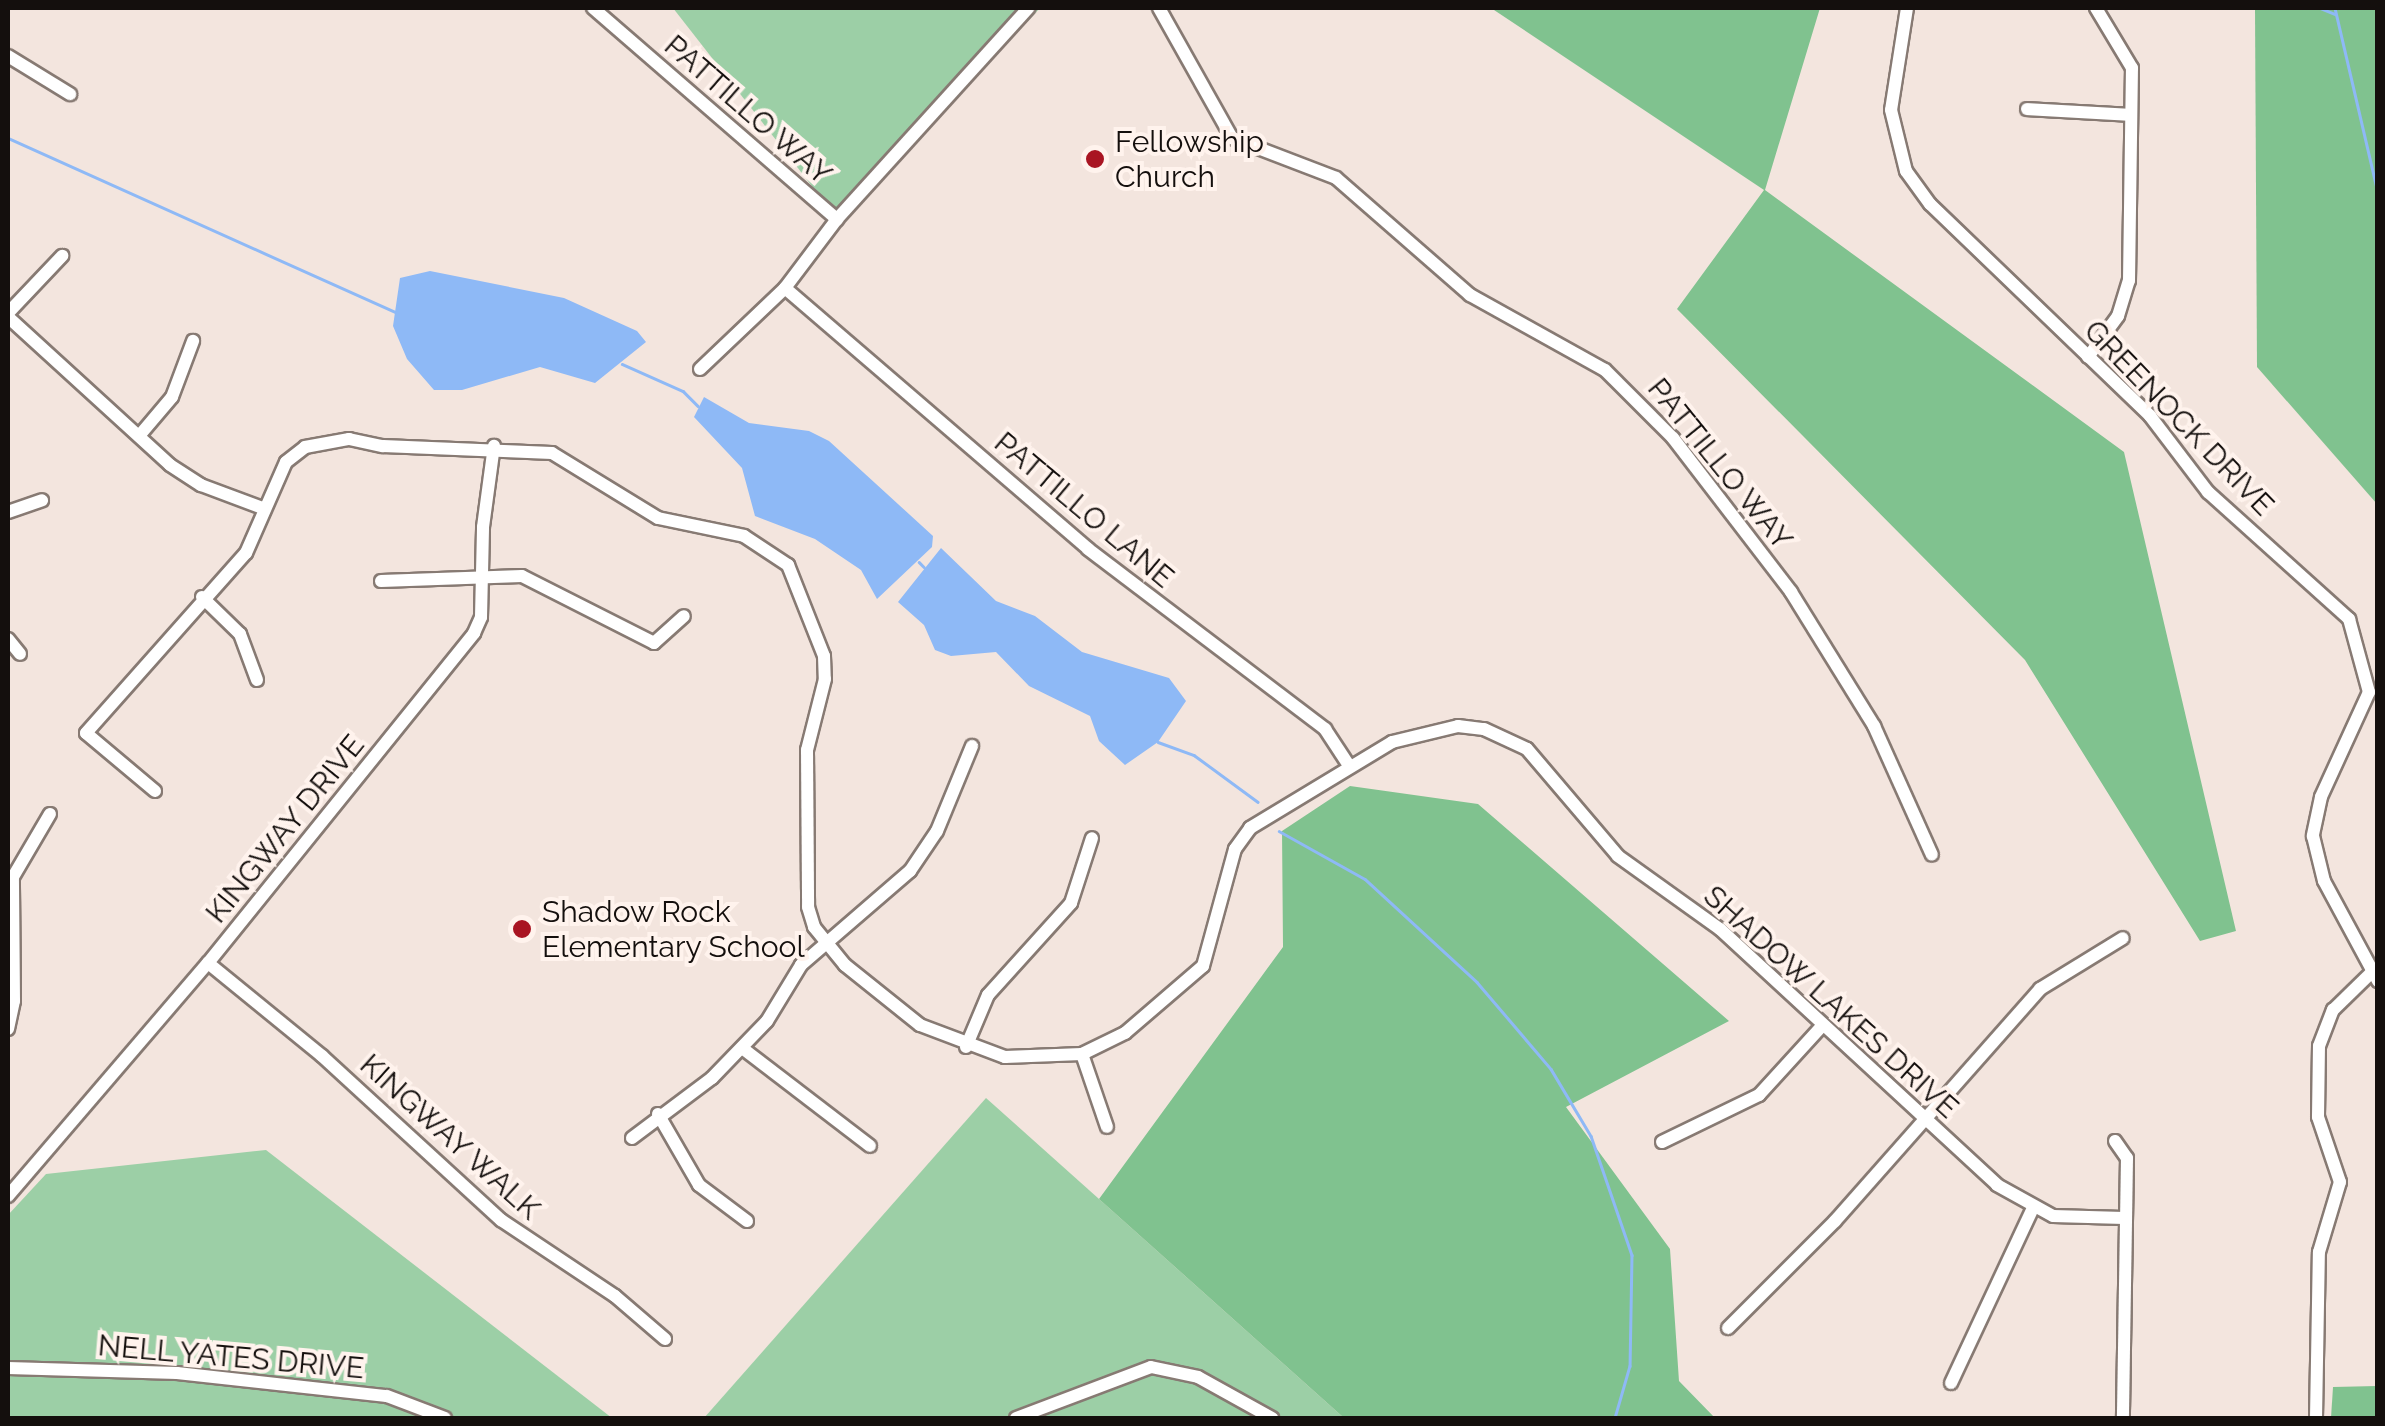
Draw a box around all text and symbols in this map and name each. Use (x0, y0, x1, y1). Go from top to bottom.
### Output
street label: PATTILLO WAY (657, 27, 839, 193)
place label: Fellowship Church (1115, 124, 1264, 194)
marker: Fellowship Church (1084, 148, 1106, 170)
street label: GREENOCK DRIVE (2076, 313, 2282, 523)
street label: PATTILLO WAY (1640, 371, 1800, 557)
street label: PATTILLO LANE (987, 425, 1181, 595)
street label: KINGWAY DRIVE (198, 727, 372, 931)
street label: SHADOW LAKES DRIVE (1696, 878, 1966, 1126)
place label: Shadow Rock Elementary School (542, 894, 805, 964)
marker: Shadow Rock Elementary School (511, 918, 533, 940)
street label: KINGWAY WALK (352, 1046, 548, 1228)
street label: NELL YATES DRIVE (96, 1327, 366, 1387)

